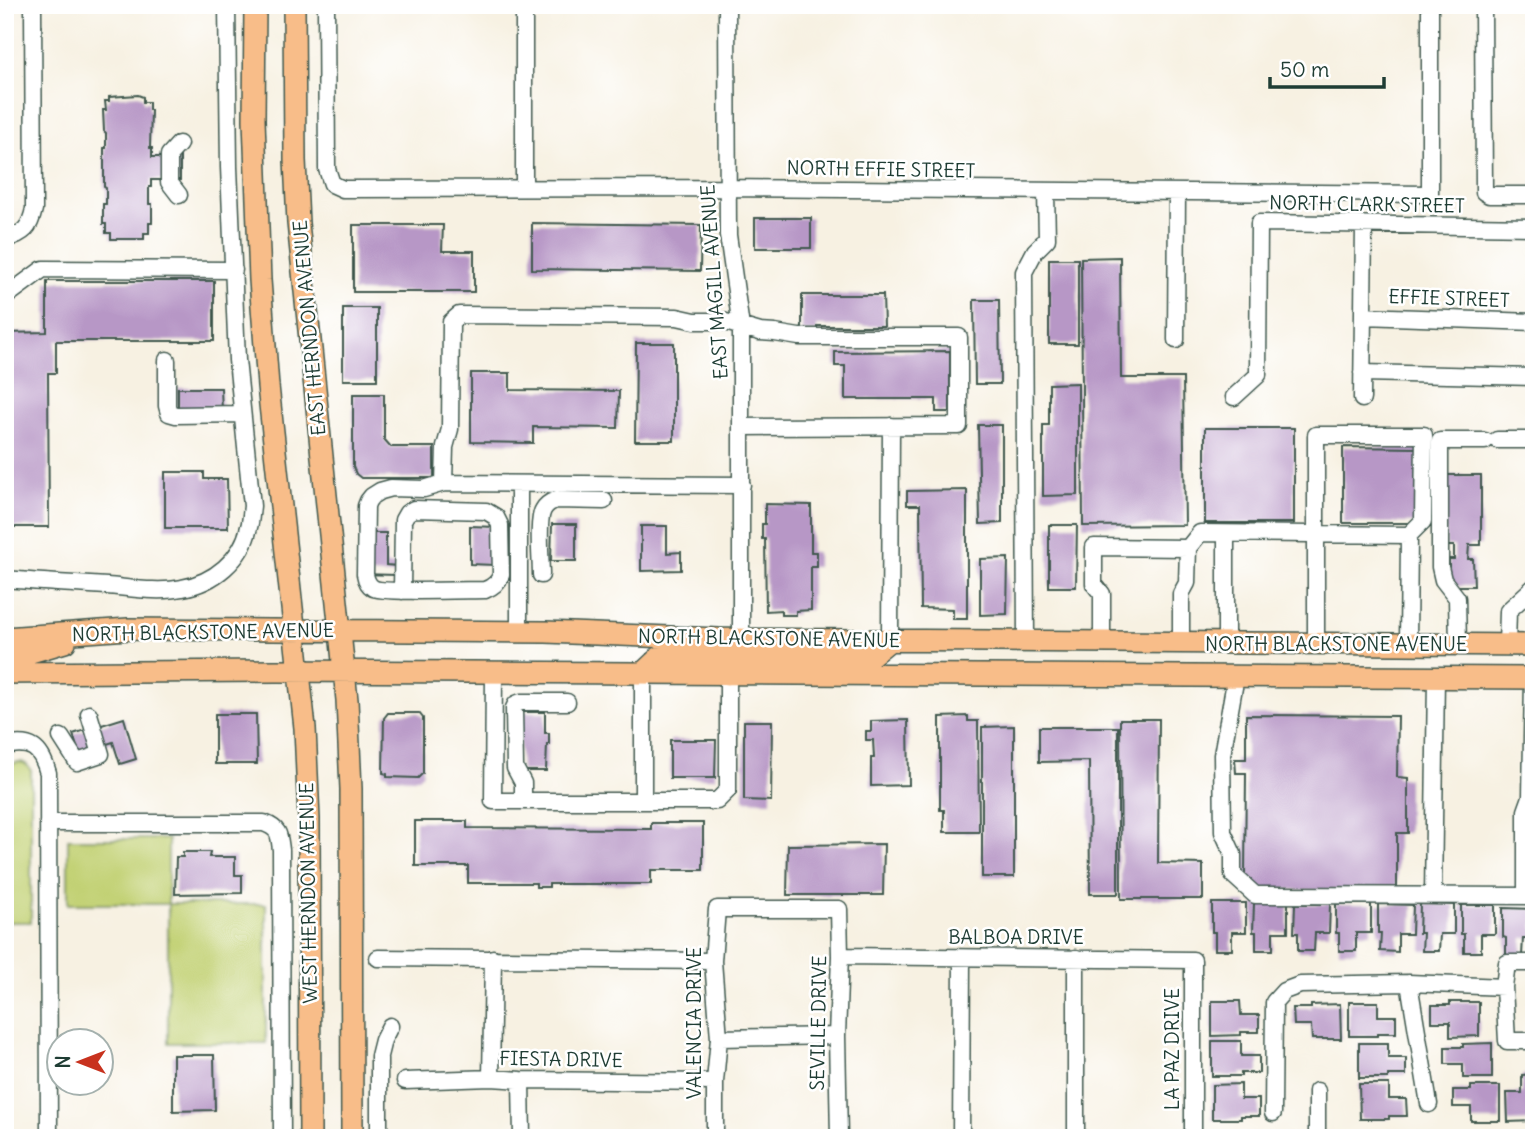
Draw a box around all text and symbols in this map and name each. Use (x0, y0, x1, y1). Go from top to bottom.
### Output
scale bar (1270, 46, 1383, 90)
text: 50 m (1280, 56, 1329, 83)
street label: NORTH EFFIE STREET (786, 155, 976, 183)
street label: EAST MAGILL AVENUE (695, 184, 733, 380)
street label: NORTH CLARK STREET (1269, 190, 1465, 218)
street label: EAST HERNDON AVENUE (288, 219, 330, 437)
street label: EFFIE STREET (1388, 284, 1510, 312)
street label: NORTH BLACKSTONE AVENUE (72, 618, 334, 646)
street label: NORTH BLACKSTONE AVENUE (638, 624, 900, 652)
street label: NORTH BLACKSTONE AVENUE (1205, 632, 1467, 656)
street label: WEST HERNDON AVENUE (294, 782, 322, 1004)
street label: BALBOA DRIVE (948, 925, 1084, 949)
street label: VALENCIA DRIVE (682, 947, 706, 1099)
street label: SEVILLE DRIVE (805, 955, 831, 1091)
street label: LA PAZ DRIVE (1160, 988, 1184, 1110)
north arrow (46, 1028, 116, 1098)
street label: FIESTA DRIVE (499, 1046, 623, 1072)
text: N (51, 1055, 75, 1069)

